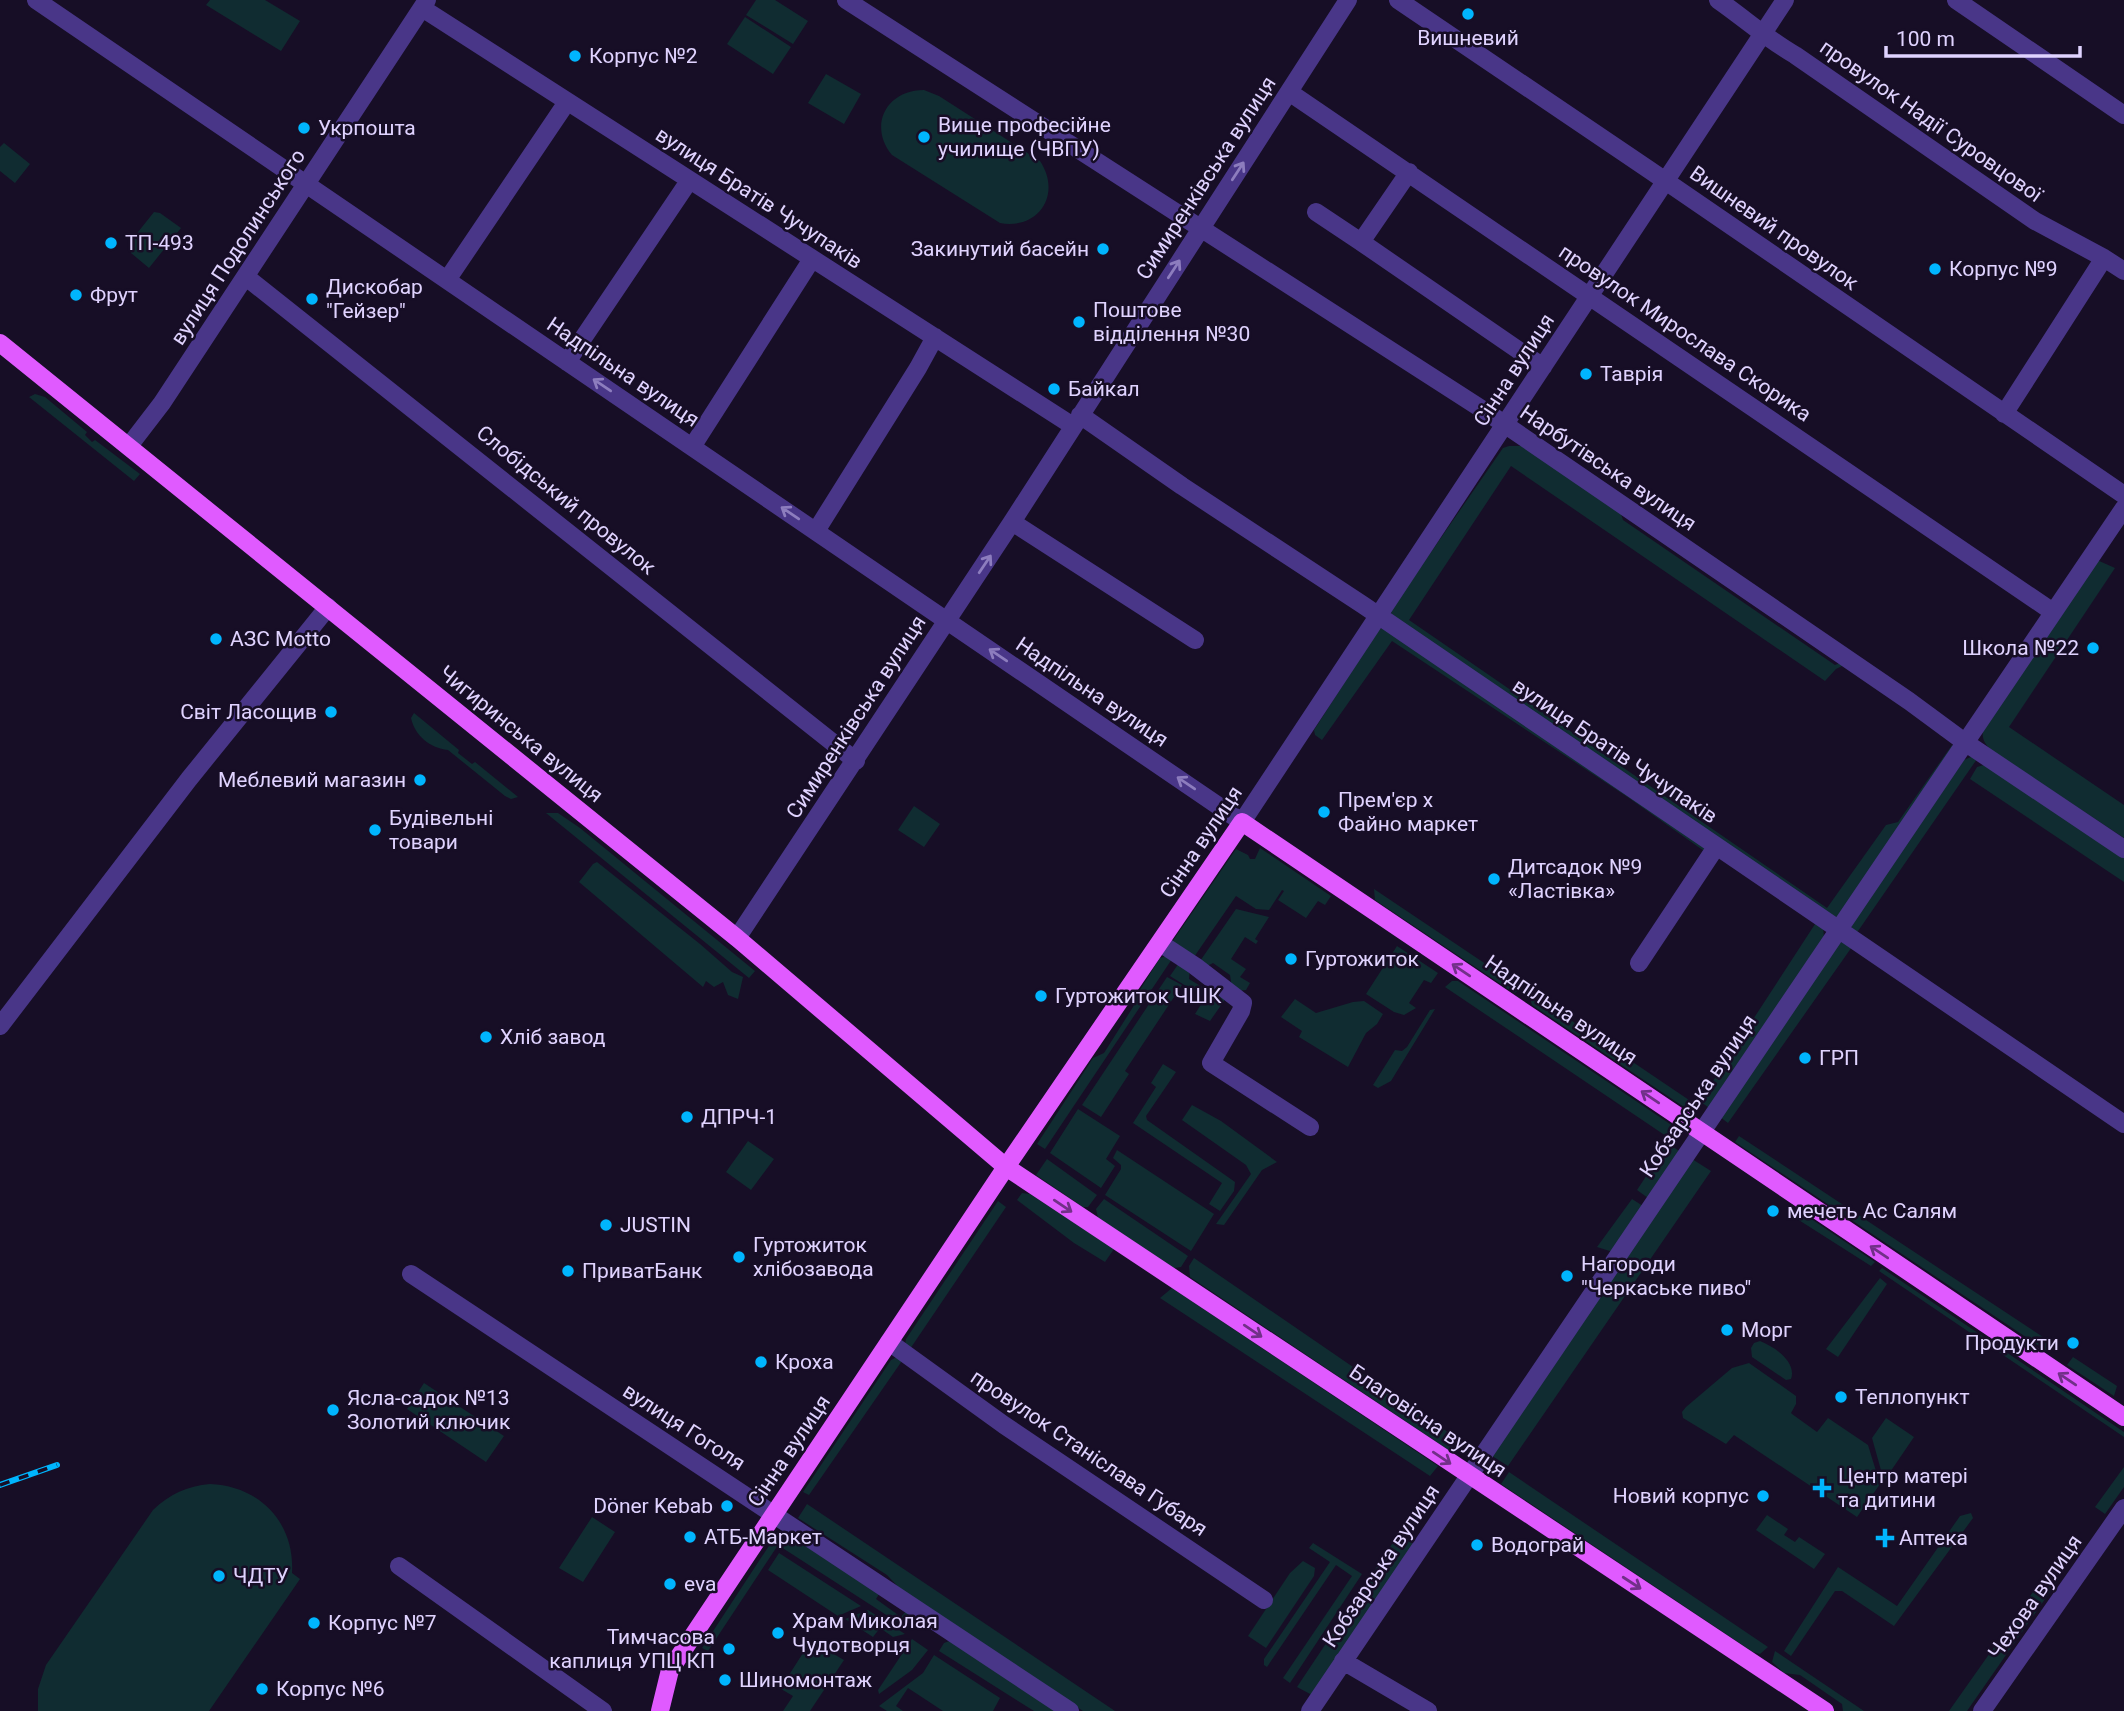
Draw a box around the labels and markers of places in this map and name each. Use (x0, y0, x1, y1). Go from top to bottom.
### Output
marker: Вишневий (1460, 6, 1476, 22)
place label: Вишневий (1417, 26, 1519, 50)
place label: Корпус №2 (589, 44, 698, 68)
marker: Корпус №2 (567, 48, 583, 64)
place label: Вище професійне училище (ЧВПУ) (938, 113, 1111, 161)
place label: Укрпошта (318, 116, 416, 140)
marker: Укрпошта (296, 120, 312, 136)
marker: Вище професійне училище (ЧВПУ) (916, 129, 932, 145)
place label: ТП-493 (125, 231, 194, 255)
marker: ТП-493 (103, 235, 119, 251)
place label: Закинутий басейн (911, 237, 1089, 261)
marker: Закинутий басейн (1095, 241, 1111, 257)
place label: Корпус №9 (1949, 257, 2058, 281)
marker: Корпус №9 (1927, 261, 1943, 277)
place label: Дискобар "Гейзер" (326, 275, 423, 323)
place label: Фрут (90, 283, 138, 307)
marker: Фрут (68, 287, 84, 303)
marker: Дискобар "Гейзер" (304, 291, 320, 307)
place label: Поштове відділення №30 (1093, 298, 1250, 346)
marker: Поштове відділення №30 (1071, 314, 1087, 330)
place label: Таврія (1600, 362, 1663, 386)
marker: Таврія (1578, 366, 1594, 382)
place label: Байкал (1068, 377, 1140, 401)
marker: Байкал (1046, 381, 1062, 397)
place label: АЗС Motto (230, 627, 331, 651)
marker: АЗС Motto (208, 631, 224, 647)
place label: Школа №22 (1962, 636, 2079, 660)
marker: Школа №22 (2085, 640, 2101, 656)
place label: Світ Ласощив (180, 700, 317, 724)
marker: Світ Ласощив (323, 704, 339, 720)
place label: Меблевий магазин (218, 768, 406, 792)
marker: Меблевий магазин (412, 772, 428, 788)
place label: Прем'єр х Файно маркет (1338, 788, 1478, 836)
marker: Прем'єр х Файно маркет (1316, 804, 1332, 820)
place label: Будівельні товари (389, 806, 493, 854)
marker: Будівельні товари (367, 822, 383, 838)
place label: Дитсадок №9 «Ластівка» (1508, 855, 1642, 903)
marker: Дитсадок №9 «Ластівка» (1486, 871, 1502, 887)
place label: Гуртожиток (1305, 947, 1419, 971)
marker: Гуртожиток (1283, 951, 1299, 967)
place label: Гуртожиток ЧШК (1055, 984, 1222, 1008)
marker: Гуртожиток ЧШК (1033, 988, 1049, 1004)
place label: Хліб завод (500, 1025, 606, 1049)
marker: Хліб завод (478, 1029, 494, 1045)
place label: ГРП (1819, 1046, 1859, 1070)
marker: ГРП (1797, 1050, 1813, 1066)
place label: ДПРЧ-1 (701, 1105, 777, 1129)
marker: ДПРЧ-1 (679, 1109, 695, 1125)
place label: мечеть Ас Салям (1787, 1199, 1957, 1223)
marker: мечеть Ас Салям (1765, 1203, 1781, 1219)
place label: JUSTIN (620, 1213, 691, 1237)
marker: JUSTIN (598, 1217, 614, 1233)
place label: Гуртожиток хлібозавода (753, 1233, 874, 1281)
marker: Гуртожиток хлібозавода (731, 1249, 747, 1265)
place label: Нагороди "Черкаське пиво" (1581, 1252, 1751, 1300)
place label: ПриватБанк (582, 1259, 703, 1283)
marker: ПриватБанк (560, 1263, 576, 1279)
marker: Нагороди "Черкаське пиво" (1559, 1268, 1575, 1284)
place label: Морг (1741, 1318, 1792, 1342)
marker: Морг (1719, 1322, 1735, 1338)
place label: Продукти (1965, 1331, 2059, 1355)
marker: Продукти (2065, 1335, 2081, 1351)
place label: Кроха (775, 1350, 834, 1374)
marker: Кроха (753, 1354, 769, 1370)
place label: Теплопункт (1855, 1385, 1970, 1409)
place label: Ясла-садок №13 Золотий ключик (347, 1386, 511, 1434)
marker: Теплопункт (1833, 1389, 1849, 1405)
marker: Ясла-садок №13 Золотий ключик (325, 1402, 341, 1418)
place label: Центр матері та дитини (1838, 1464, 1968, 1512)
marker: Центр матері та дитини (1812, 1478, 1832, 1498)
place label: Новий корпус (1613, 1484, 1749, 1508)
marker: Новий корпус (1755, 1488, 1771, 1504)
place label: Döner Kebab (593, 1494, 713, 1518)
marker: Döner Kebab (719, 1498, 735, 1514)
place label: АТБ-Маркет (704, 1525, 822, 1549)
place label: Аптека (1899, 1526, 1968, 1550)
marker: АТБ-Маркет (682, 1529, 698, 1545)
marker: Аптека (1877, 1530, 1893, 1546)
place label: Водограй (1491, 1533, 1584, 1557)
marker: Водограй (1469, 1537, 1485, 1553)
place label: ЧДТУ (233, 1564, 289, 1588)
marker: ЧДТУ (211, 1568, 227, 1584)
place label: eva (684, 1572, 716, 1596)
marker: eva (662, 1576, 678, 1592)
place label: Храм Миколая Чудотворця (792, 1609, 938, 1657)
place label: Корпус №7 (328, 1611, 437, 1635)
marker: Корпус №7 (306, 1615, 322, 1631)
place label: Тимчасова каплиця УПЦ КП (549, 1625, 715, 1673)
marker: Храм Миколая Чудотворця (770, 1625, 786, 1641)
marker: Тимчасова каплиця УПЦ КП (721, 1641, 737, 1657)
place label: Шиномонтаж (739, 1668, 872, 1692)
marker: Шиномонтаж (717, 1672, 733, 1688)
place label: Корпус №6 (276, 1677, 385, 1701)
marker: Корпус №6 (254, 1681, 270, 1697)

